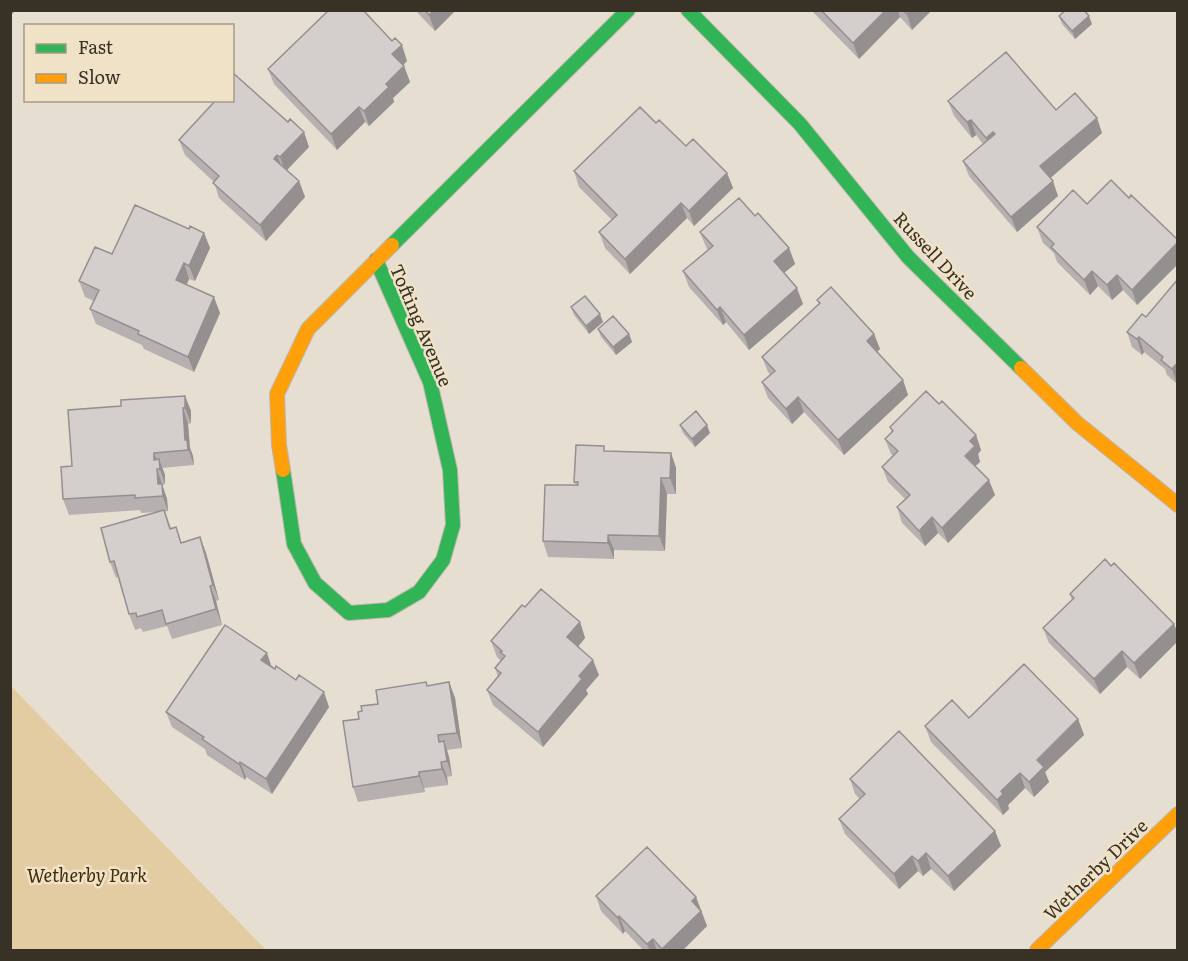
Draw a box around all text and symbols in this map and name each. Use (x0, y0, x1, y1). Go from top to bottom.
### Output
legend (24, 24, 234, 102)
text: Fast (78, 33, 114, 60)
text: Slow (78, 63, 121, 90)
street label: Russell Drive (888, 205, 984, 305)
street label: Tofting Avenue (384, 260, 460, 390)
street label: Wetherby Drive (1037, 812, 1153, 926)
park label: Wetherby Park (27, 861, 147, 888)

